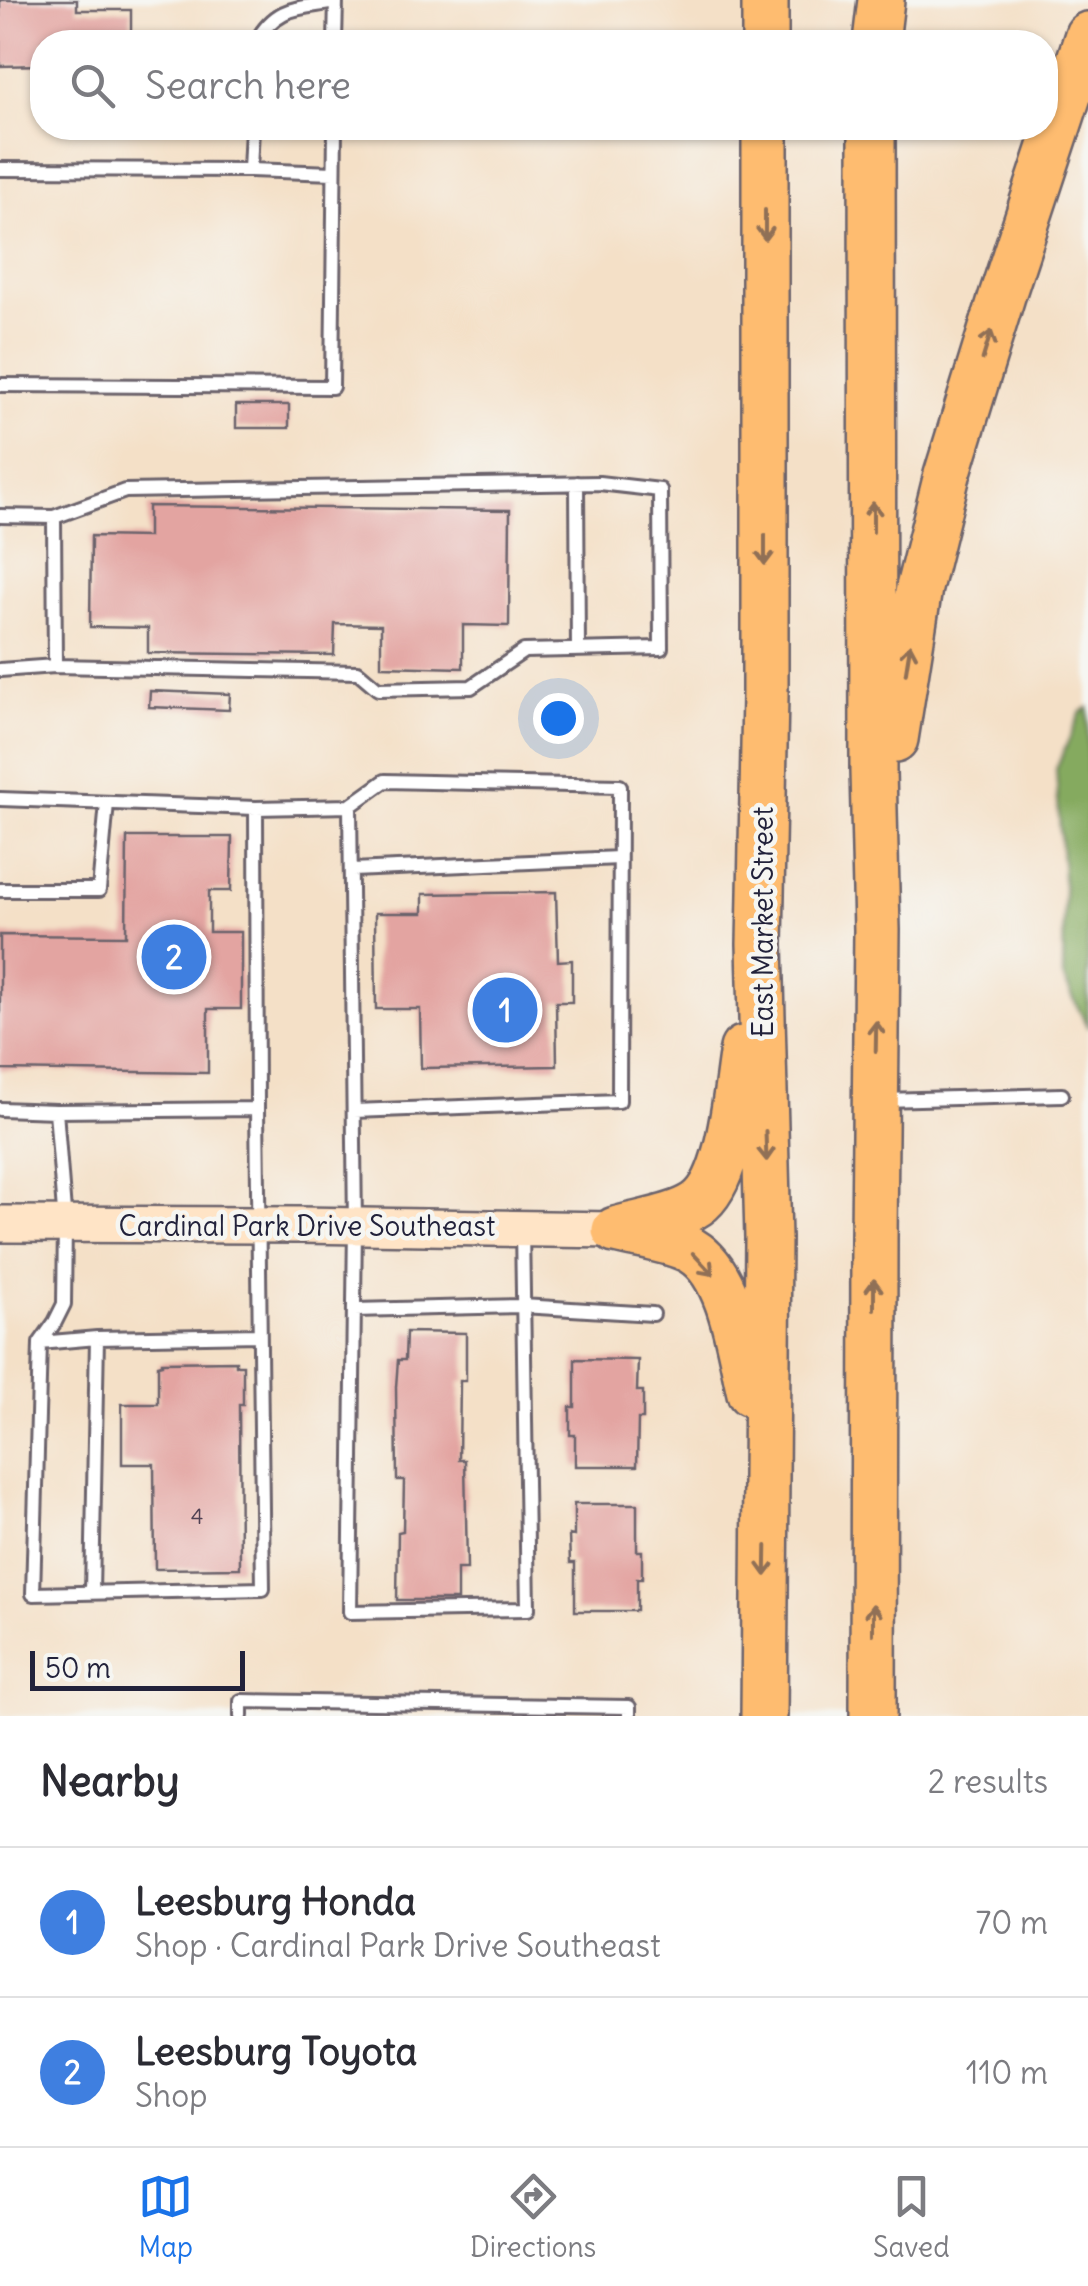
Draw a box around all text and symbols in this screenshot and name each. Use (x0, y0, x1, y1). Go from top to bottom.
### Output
search box (30, 30, 1058, 140)
icon: search (65, 58, 120, 113)
text: Search here (145, 62, 351, 109)
one-way arrow (756, 208, 774, 240)
one-way arrow (979, 329, 997, 361)
one-way arrow (864, 502, 882, 534)
one-way arrow (756, 532, 774, 565)
one-way arrow (899, 643, 917, 676)
your location (533, 693, 584, 744)
street label: East Market Street (745, 807, 781, 1037)
pin: 2 (142, 920, 206, 994)
pin: 1 (472, 972, 538, 1048)
one-way arrow (866, 1021, 886, 1054)
one-way arrow (756, 1130, 775, 1162)
street label: Cardinal Park Drive Southeast (118, 1208, 496, 1244)
one-way arrow (691, 1250, 715, 1276)
one-way arrow (864, 1278, 884, 1310)
house number: 4 (191, 1502, 203, 1530)
one-way arrow (756, 1544, 776, 1576)
one-way arrow (864, 1603, 882, 1636)
scale bar (30, 1646, 245, 1690)
text: 50 m (45, 1650, 111, 1686)
text: Nearby (40, 1755, 179, 1807)
text: 2 results (928, 1761, 1048, 1802)
text: Leesburg Honda (135, 1878, 416, 1925)
text: 1 (66, 1902, 79, 1943)
text: 70 m (976, 1902, 1048, 1943)
text: Shop · Cardinal Park Drive Southeast (135, 1925, 661, 1966)
text: Leesburg Toyota (135, 2028, 417, 2075)
text: 2 (64, 2052, 81, 2093)
text: 110 m (966, 2052, 1048, 2093)
text: Shop (135, 2075, 207, 2116)
tab: Map (138, 2169, 193, 2265)
tab: Directions (470, 2169, 596, 2265)
tab: Saved (873, 2169, 950, 2265)

